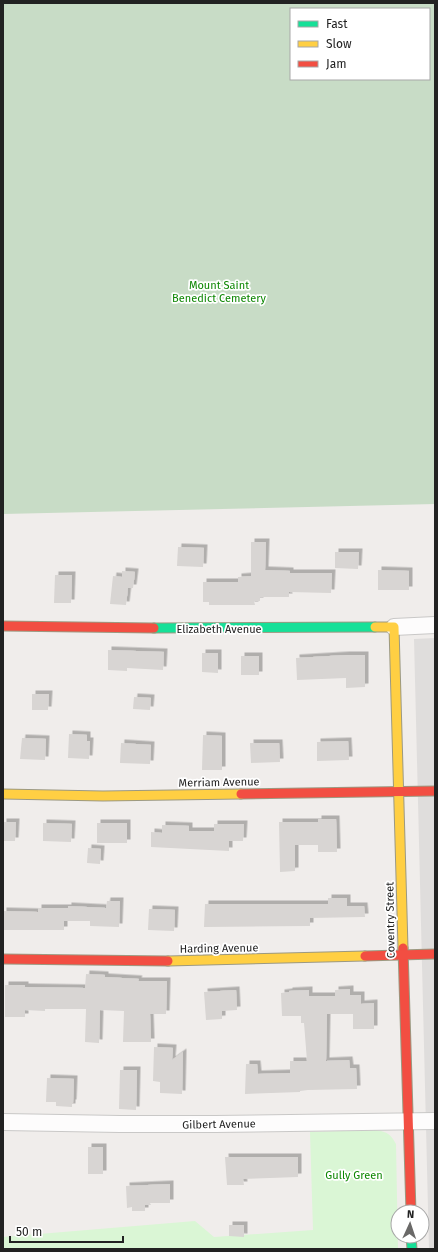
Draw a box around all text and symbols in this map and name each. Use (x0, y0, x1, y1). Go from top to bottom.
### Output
legend (290, 8, 430, 80)
text: Fast (326, 17, 348, 31)
text: Slow (326, 37, 352, 51)
text: Jam (326, 57, 346, 71)
park label: Mount Saint Benedict Cemetery (172, 279, 266, 305)
street label: Elizabeth Avenue (176, 623, 262, 636)
street label: Merriam Avenue (178, 775, 260, 790)
street label: Coventry Street (383, 882, 398, 958)
street label: Harding Avenue (180, 941, 258, 956)
street label: Gilbert Avenue (182, 1117, 256, 1132)
park label: Gully Green (325, 1169, 383, 1182)
north arrow (390, 1204, 430, 1244)
text: N (407, 1208, 414, 1221)
scale bar (10, 1218, 123, 1244)
text: 50 m (16, 1225, 42, 1239)

